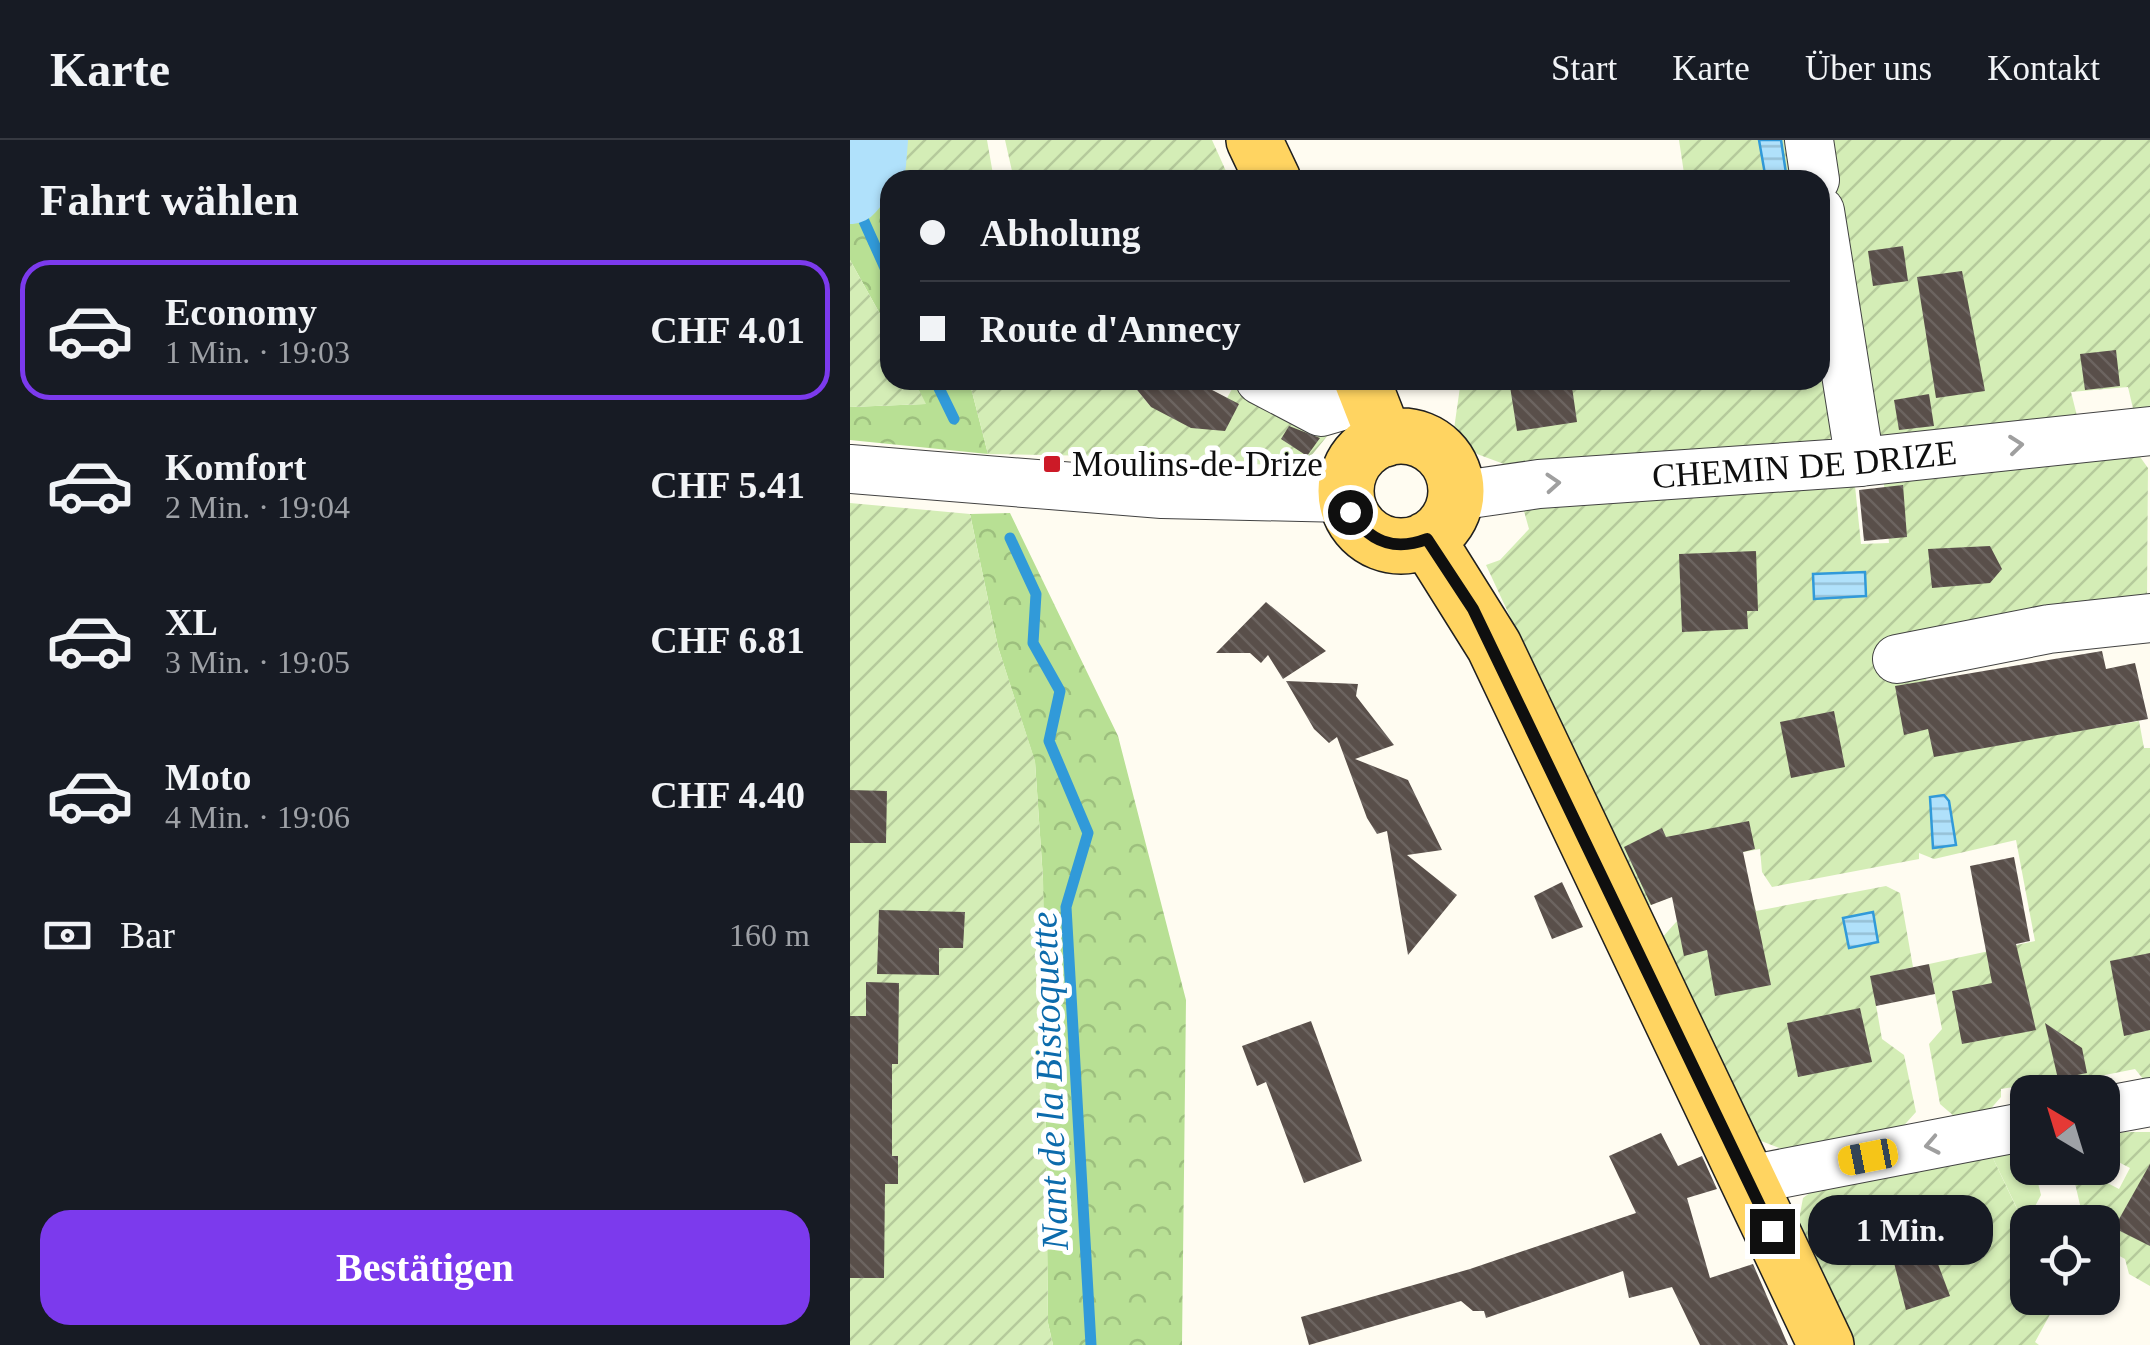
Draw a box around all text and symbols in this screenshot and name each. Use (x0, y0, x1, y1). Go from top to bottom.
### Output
text: Karte (50, 43, 170, 96)
text: Start (1551, 49, 1617, 88)
text: Karte (1672, 49, 1750, 88)
text: Über uns (1805, 49, 1932, 88)
text: Kontakt (1987, 49, 2100, 88)
text: Fahrt wählen (40, 175, 299, 225)
text: Abholung (980, 212, 1141, 254)
icon: car (45, 285, 135, 375)
text: Economy (165, 291, 317, 333)
text: Route d'Annecy (980, 308, 1241, 350)
text: CHF 4.01 (650, 309, 805, 351)
text: 1 Min. · 19:03 (165, 334, 350, 370)
street label: CHEMIN DE DRIZE (1651, 432, 1959, 496)
one-way arrow (2009, 435, 2025, 456)
icon: car (45, 440, 135, 530)
place label: Moulins-de-Drize (1072, 445, 1323, 484)
text: Komfort (165, 446, 306, 488)
marker: Moulins-de-Drize (1041, 453, 1063, 475)
text: CHF 5.41 (650, 464, 805, 506)
one-way arrow (1545, 473, 1561, 495)
text: 2 Min. · 19:04 (165, 489, 350, 525)
route start (1328, 490, 1373, 535)
icon: car (45, 595, 135, 685)
text: XL (165, 601, 218, 643)
text: CHF 6.81 (650, 619, 805, 661)
text: 3 Min. · 19:05 (165, 644, 350, 680)
icon: car (45, 750, 135, 840)
text: Moto (165, 756, 252, 798)
text: CHF 4.40 (650, 774, 805, 816)
text: 4 Min. · 19:06 (165, 799, 350, 835)
icon: cash (40, 908, 95, 963)
water label: Nant de la Bistoquette (1022, 911, 1076, 1252)
text: Bar (120, 914, 175, 956)
text: 160 m (729, 917, 810, 953)
north arrow (2010, 1075, 2120, 1185)
map controls (2010, 1075, 2120, 1315)
one-way arrow (1924, 1134, 1940, 1155)
car (1836, 1137, 1900, 1177)
callout: 1 Min. (1807, 1196, 1992, 1266)
button: locate (2010, 1205, 2120, 1315)
route end (1750, 1209, 1795, 1254)
button: Bestätigen (40, 1210, 810, 1325)
text: 1 Min. (1856, 1212, 1945, 1248)

